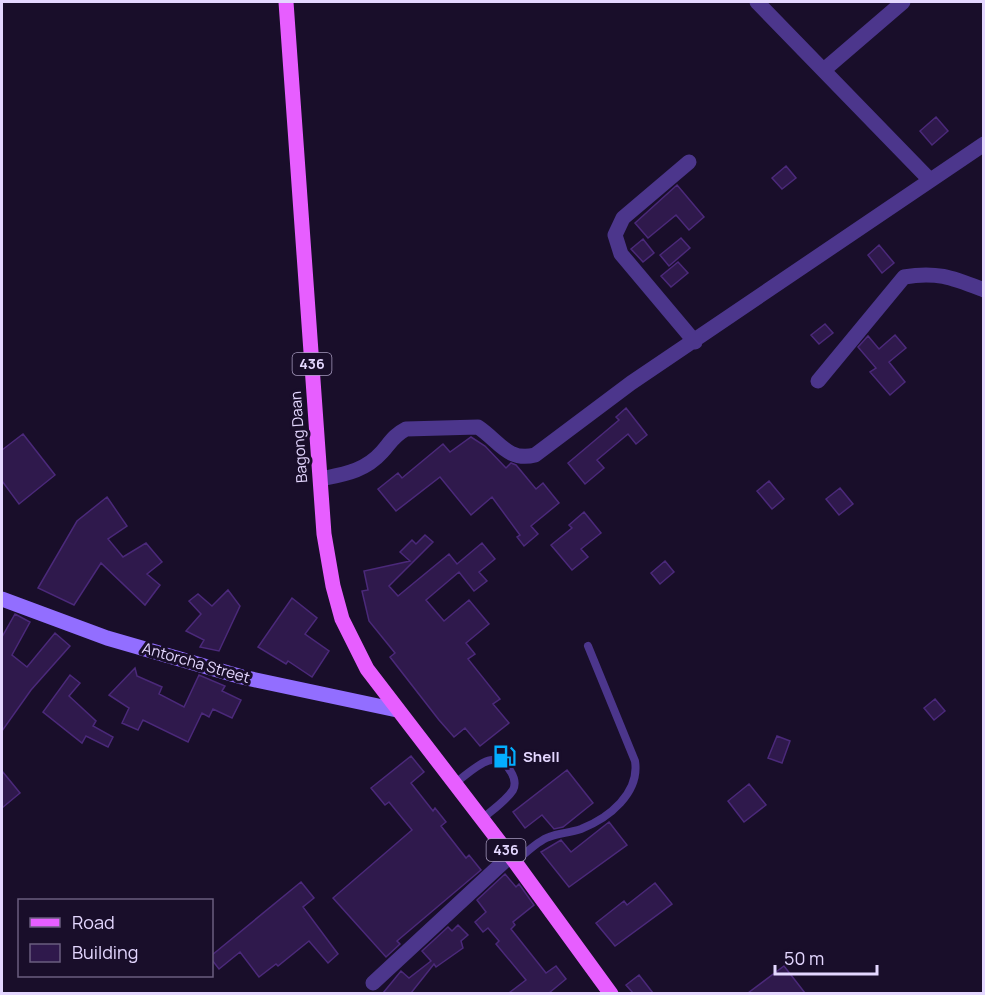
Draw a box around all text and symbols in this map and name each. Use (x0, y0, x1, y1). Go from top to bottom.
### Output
road number: 436 (292, 353, 332, 375)
street label: Bagong Daan (285, 390, 312, 484)
street label: Antorcha Street (140, 637, 252, 688)
fuel station icon: Shell (492, 744, 518, 770)
place label: Shell (523, 746, 560, 767)
road number: 436 (486, 839, 526, 861)
legend (18, 899, 213, 977)
text: Road (72, 910, 115, 934)
scale bar (775, 938, 877, 976)
text: Building (72, 940, 138, 964)
text: 50 m (784, 946, 824, 970)

